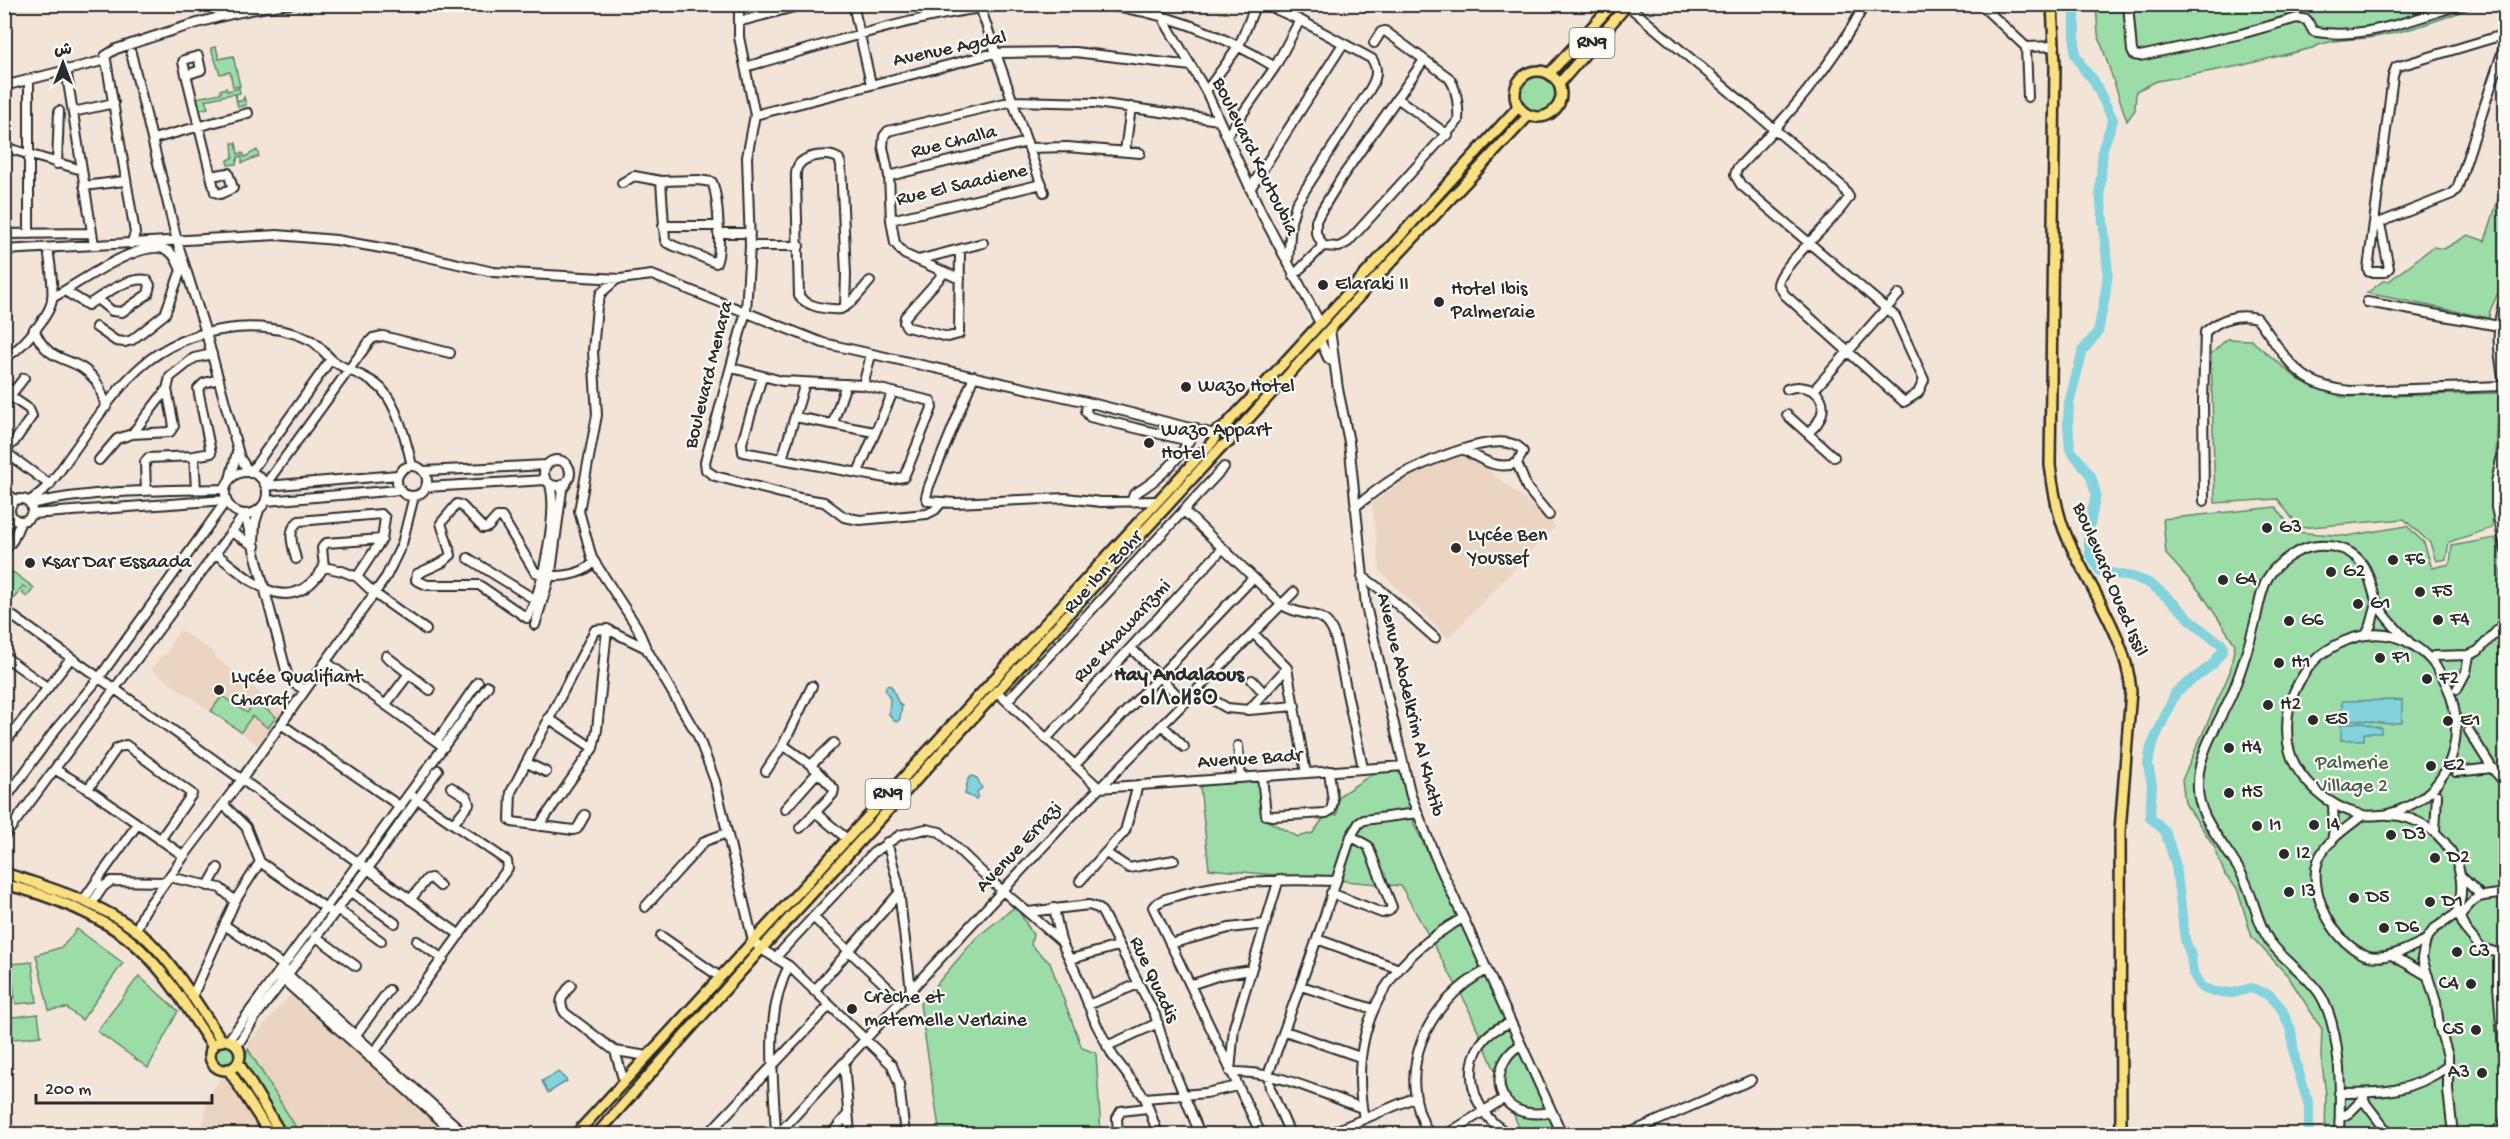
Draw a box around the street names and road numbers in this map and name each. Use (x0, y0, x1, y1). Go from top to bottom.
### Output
street label: Avenue Agdal (891, 27, 1009, 73)
road number: RN9 (1570, 28, 1614, 58)
street label: Boulevard Koutoubia (1205, 73, 1303, 241)
street label: Rue Challa (909, 121, 1000, 165)
street label: Rue El Saadiene (894, 160, 1031, 212)
street label: Boulevard Menara (680, 298, 740, 452)
street label: Boulevard Oued Issil (2066, 499, 2152, 660)
street label: Rue Ibn Zohr (1060, 525, 1150, 619)
street label: Rue Khawarizmi (1069, 575, 1177, 689)
street label: Avenue Abdelkrim Al Khatib (1370, 591, 1448, 820)
street label: Avenue Badr (1197, 745, 1305, 775)
road number: RN9 (866, 779, 910, 809)
street label: Avenue Errazi (972, 798, 1068, 898)
street label: Rue Quadis (1123, 933, 1183, 1027)

